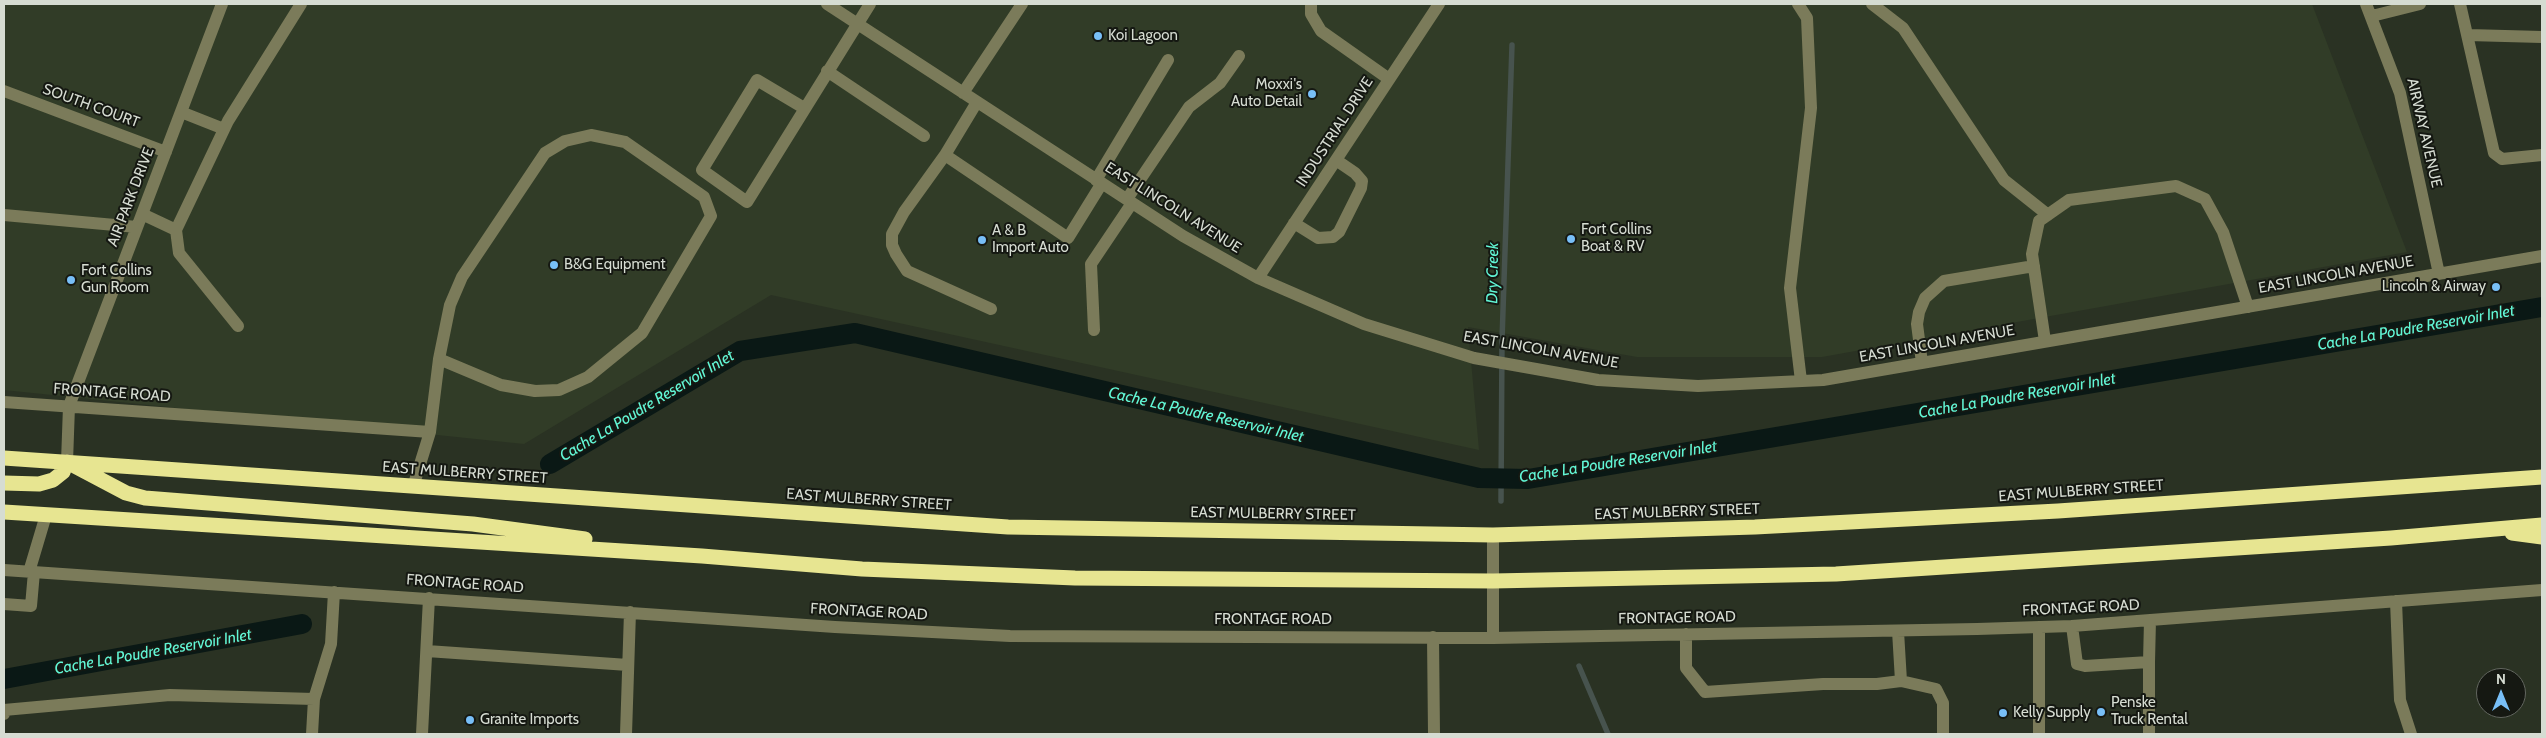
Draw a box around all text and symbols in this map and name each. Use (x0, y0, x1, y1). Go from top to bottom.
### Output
place label: Koi Lagoon (1108, 27, 1178, 45)
marker: Koi Lagoon (1092, 30, 1104, 42)
street label: INDUSTRIAL DRIVE (1293, 74, 1377, 190)
place label: Moxxi's Auto Detail (1231, 76, 1302, 111)
street label: AIRWAY AVENUE (2403, 77, 2445, 189)
street label: SOUTH COURT (40, 80, 142, 132)
marker: Moxxi's Auto Detail (1306, 88, 1318, 100)
street label: AIR PARK DRIVE (104, 145, 158, 249)
street label: EAST LINCOLN AVENUE (1102, 159, 1244, 257)
place label: Fort Collins Boat & RV (1581, 221, 1652, 256)
place label: A & B Import Auto (992, 222, 1069, 257)
marker: Fort Collins Boat & RV (1565, 233, 1577, 245)
marker: A & B Import Auto (976, 234, 988, 246)
water label: Dry Creek (1483, 242, 1503, 304)
street label: EAST LINCOLN AVENUE (2257, 252, 2415, 298)
place label: B&G Equipment (564, 256, 666, 274)
marker: B&G Equipment (548, 259, 560, 271)
place label: Fort Collins Gun Room (81, 262, 152, 297)
marker: Fort Collins Gun Room (65, 274, 77, 286)
place label: Lincoln & Airway (2382, 278, 2486, 296)
marker: Lincoln & Airway (2490, 281, 2502, 293)
water label: Cache La Poudre Reservoir Inlet (2316, 301, 2516, 355)
street label: EAST LINCOLN AVENUE (1858, 321, 2016, 367)
street label: EAST LINCOLN AVENUE (1462, 327, 1620, 373)
water label: Cache La Poudre Reservoir Inlet (556, 346, 738, 466)
water label: Cache La Poudre Reservoir Inlet (1917, 369, 2117, 423)
street label: FRONTAGE ROAD (53, 380, 171, 406)
water label: Cache La Poudre Reservoir Inlet (1106, 383, 1306, 447)
water label: Cache La Poudre Reservoir Inlet (1518, 437, 1718, 487)
street label: EAST MULBERRY STREET (382, 458, 548, 488)
street label: EAST MULBERRY STREET (1998, 476, 2164, 506)
street label: EAST MULBERRY STREET (786, 485, 952, 515)
street label: EAST MULBERRY STREET (1594, 500, 1760, 524)
street label: EAST MULBERRY STREET (1190, 504, 1356, 524)
street label: FRONTAGE ROAD (406, 571, 524, 597)
street label: FRONTAGE ROAD (2022, 596, 2140, 620)
street label: FRONTAGE ROAD (810, 600, 928, 624)
street label: FRONTAGE ROAD (1618, 608, 1736, 628)
street label: FRONTAGE ROAD (1214, 611, 1332, 629)
water label: Cache La Poudre Reservoir Inlet (53, 625, 253, 679)
north arrow (2476, 668, 2526, 718)
text: N (2496, 670, 2506, 688)
place label: Penske Truck Rental (2111, 694, 2188, 729)
place label: Kelly Supply (2013, 704, 2091, 722)
marker: Penske Truck Rental (2095, 706, 2107, 718)
marker: Kelly Supply (1997, 707, 2009, 719)
place label: Granite Imports (480, 711, 579, 729)
marker: Granite Imports (464, 714, 476, 726)

